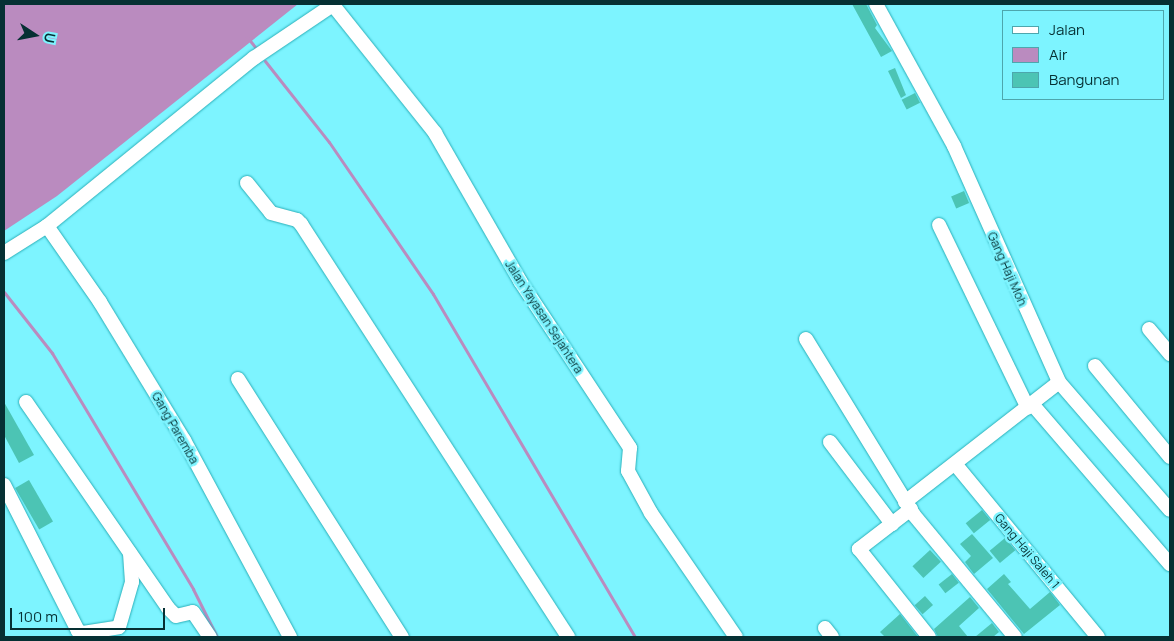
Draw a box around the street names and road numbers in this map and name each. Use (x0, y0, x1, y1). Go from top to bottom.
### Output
street label: Gang Haji Moh (984, 230, 1030, 308)
street label: Jalan Yayasan Sejahtera (502, 258, 586, 376)
street label: Gang Paremba (149, 390, 201, 466)
street label: Gang Haji Saleh 1 (992, 511, 1062, 591)

